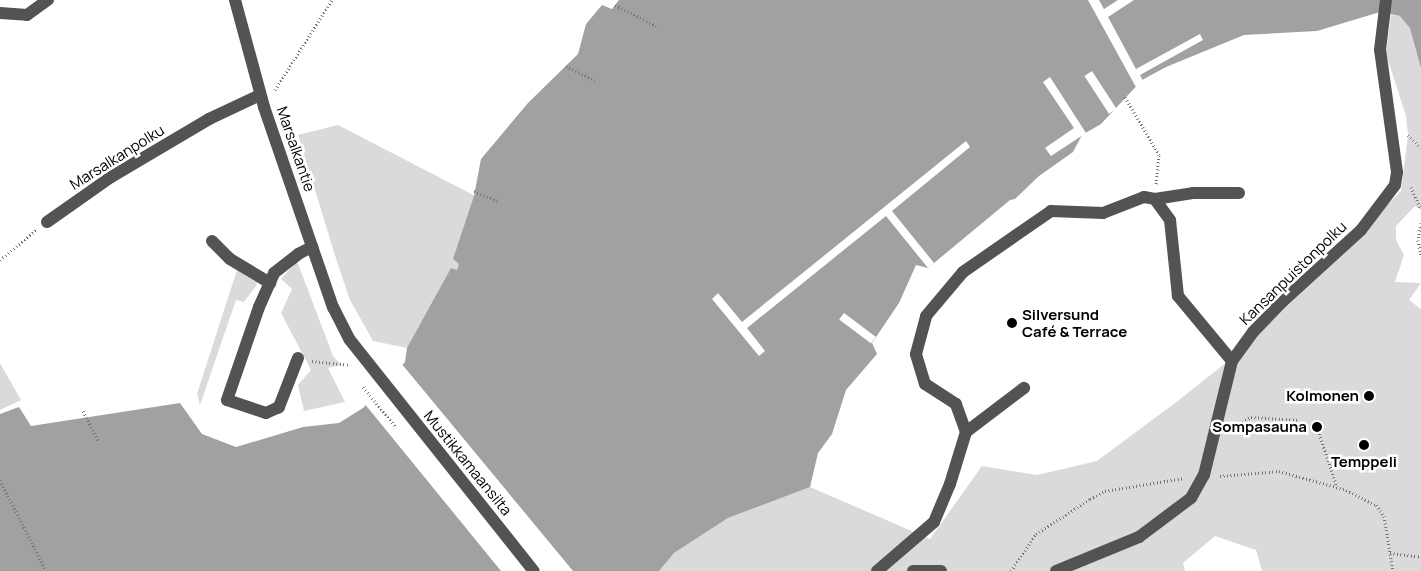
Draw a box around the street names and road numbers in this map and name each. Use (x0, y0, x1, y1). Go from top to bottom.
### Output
street label: Marsalkantie (273, 104, 319, 194)
street label: Marsalkanpolku (66, 121, 168, 193)
street label: Kansanpuistonpolku (1236, 217, 1350, 329)
street label: Mustikkamaansilta (420, 407, 516, 519)

